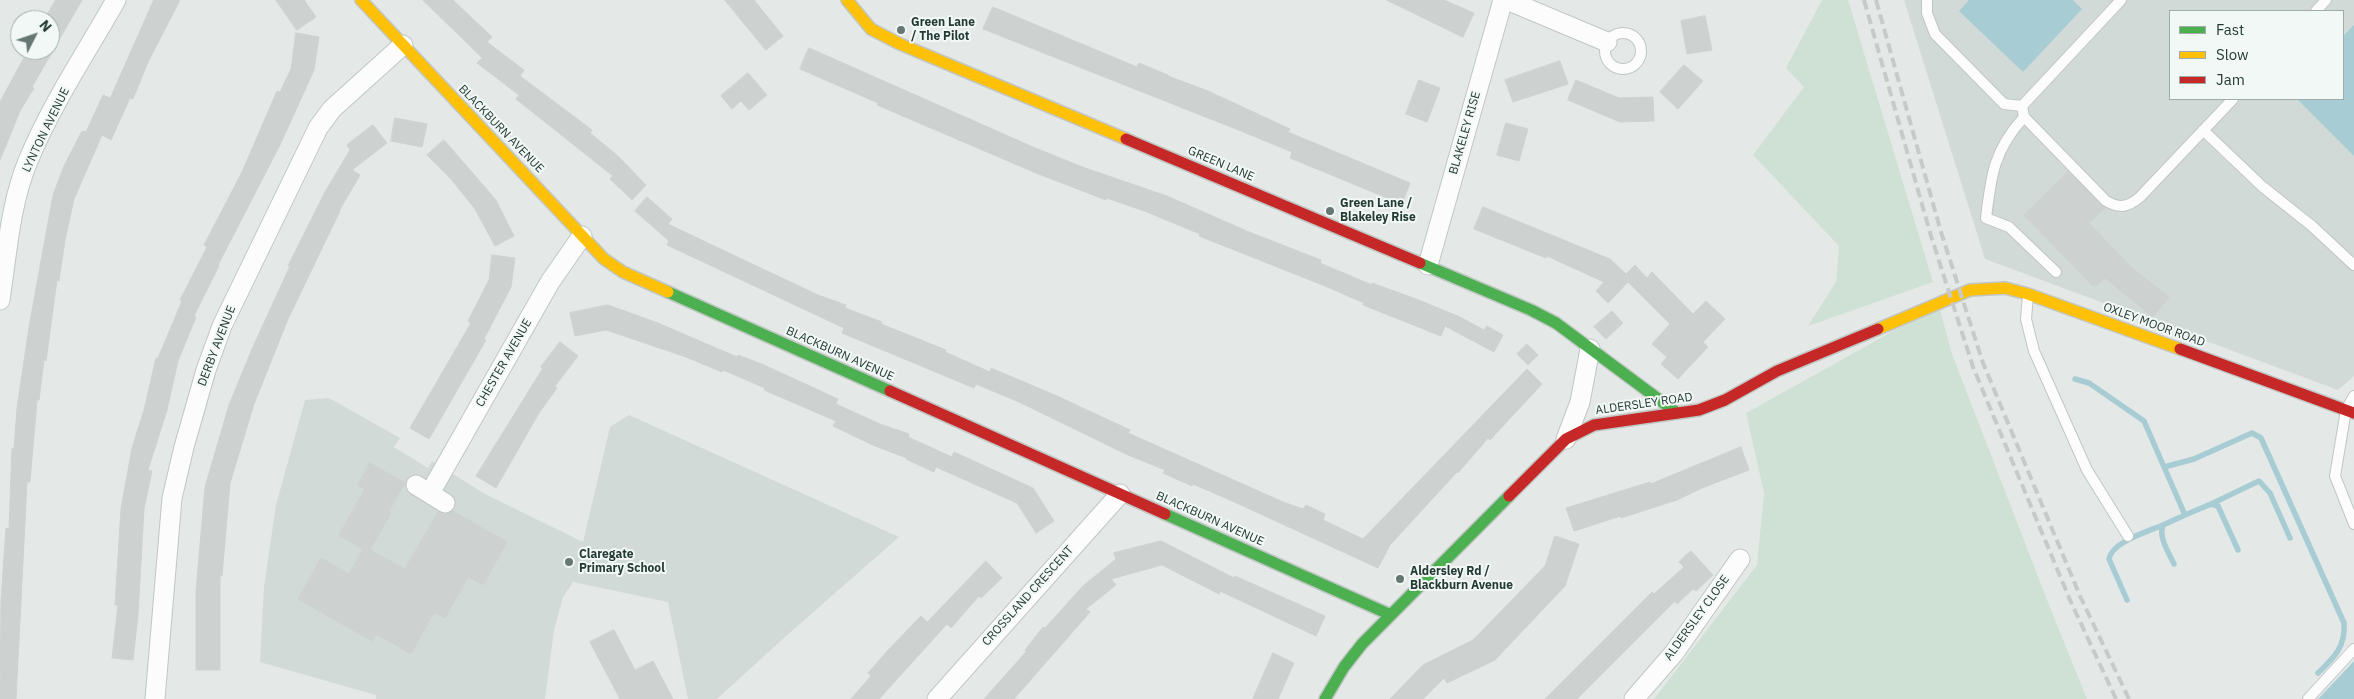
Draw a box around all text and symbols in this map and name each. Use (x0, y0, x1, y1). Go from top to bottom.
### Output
north arrow (10, 10, 60, 60)
legend (2169, 10, 2344, 100)
text: N (35, 16, 56, 36)
place label: Green Lane / The Pilot (911, 16, 975, 44)
text: Fast (2216, 20, 2244, 39)
marker: Green Lane / The Pilot (895, 24, 907, 36)
text: Slow (2216, 45, 2249, 64)
text: Jam (2216, 70, 2245, 89)
street label: BLACKBURN AVENUE (455, 82, 547, 176)
street label: LYNTON AVENUE (19, 85, 73, 175)
street label: BLAKELEY RISE (1446, 90, 1484, 176)
street label: GREEN LANE (1186, 144, 1256, 184)
place label: Green Lane / Blakeley Rise (1340, 197, 1416, 225)
marker: Green Lane / Blakeley Rise (1324, 205, 1336, 217)
street label: OXLEY MOOR ROAD (2101, 300, 2207, 350)
street label: DERBY AVENUE (195, 304, 239, 388)
street label: CHESTER AVENUE (473, 316, 535, 410)
street label: BLACKBURN AVENUE (784, 324, 896, 384)
street label: ALDERSLEY ROAD (1595, 390, 1693, 418)
street label: BLACKBURN AVENUE (1154, 489, 1266, 549)
street label: CROSSLAND CRESCENT (979, 543, 1077, 649)
place label: Claregate Primary School (579, 548, 665, 576)
marker: Claregate Primary School (563, 556, 575, 568)
place label: Aldersley Rd / Blackburn Avenue (1410, 565, 1513, 593)
marker: Aldersley Rd / Blackburn Avenue (1394, 573, 1406, 585)
street label: ALDERSLEY CLOSE (1661, 573, 1733, 663)

